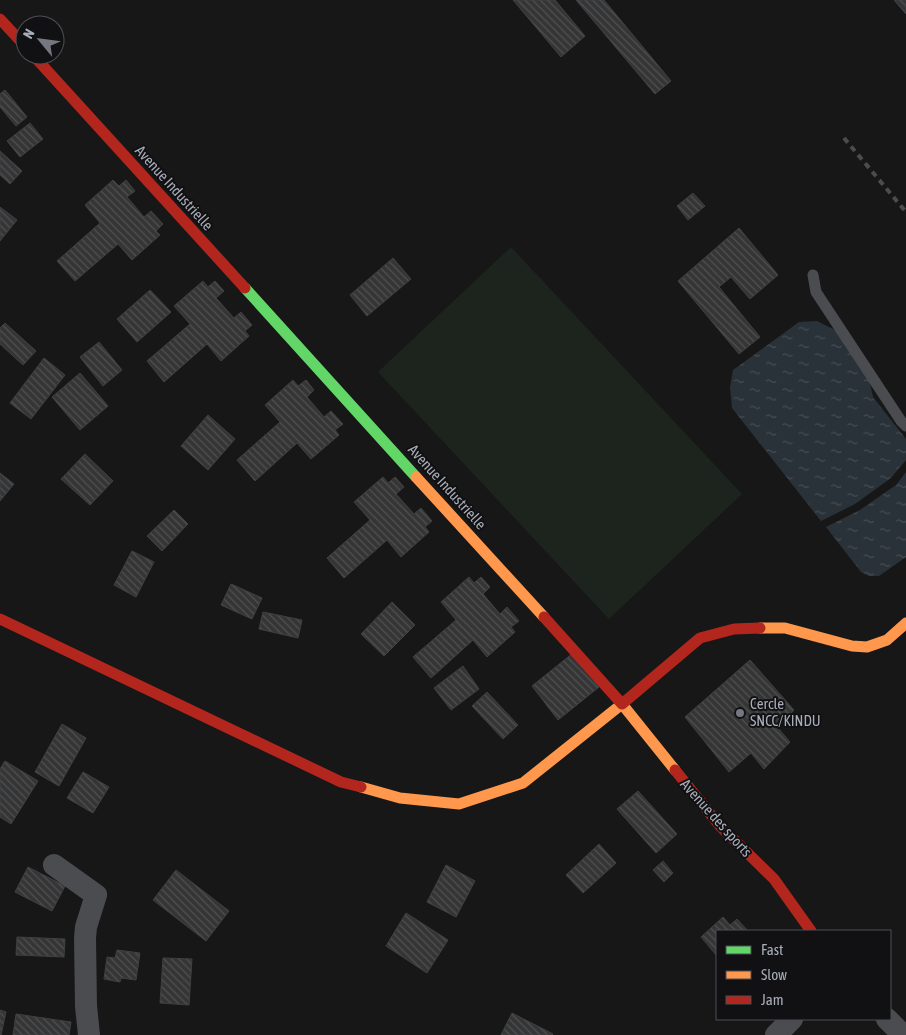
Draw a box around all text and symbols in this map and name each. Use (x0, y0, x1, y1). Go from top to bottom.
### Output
north arrow (15, 15, 65, 65)
text: N (20, 26, 38, 41)
street label: Avenue Industrielle (132, 142, 217, 234)
street label: Avenue Industrielle (405, 441, 490, 533)
place label: Cercle SNCC/KINDU (750, 695, 821, 729)
marker: Cercle SNCC/KINDU (734, 707, 746, 719)
street label: Avenue des sports (677, 775, 756, 860)
legend (716, 930, 891, 1020)
text: Fast (761, 941, 783, 958)
text: Slow (761, 966, 787, 983)
text: Jam (761, 991, 784, 1008)

